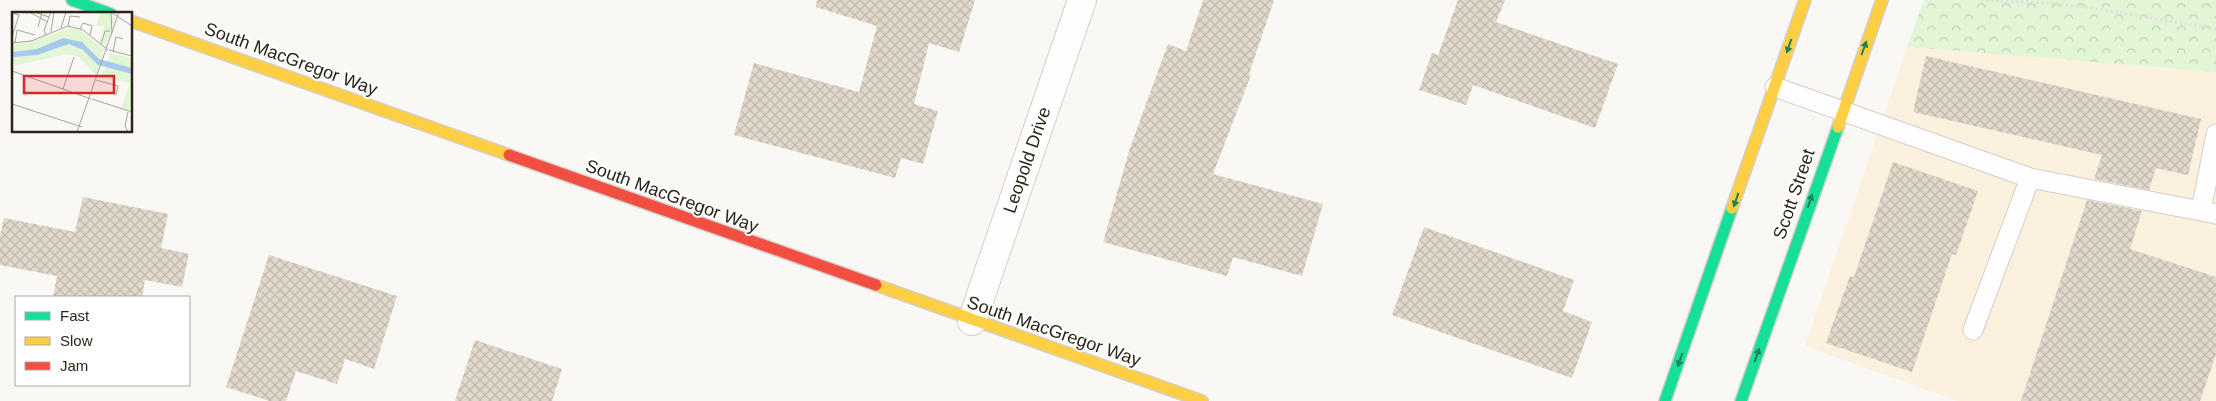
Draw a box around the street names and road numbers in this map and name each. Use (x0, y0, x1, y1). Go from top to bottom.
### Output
street label: South MacGregor Way (202, 18, 380, 100)
street label: Leopold Drive (999, 104, 1055, 216)
street label: Scott Street (1769, 146, 1819, 242)
street label: South MacGregor Way (583, 155, 761, 237)
street label: South MacGregor Way (965, 292, 1143, 370)

